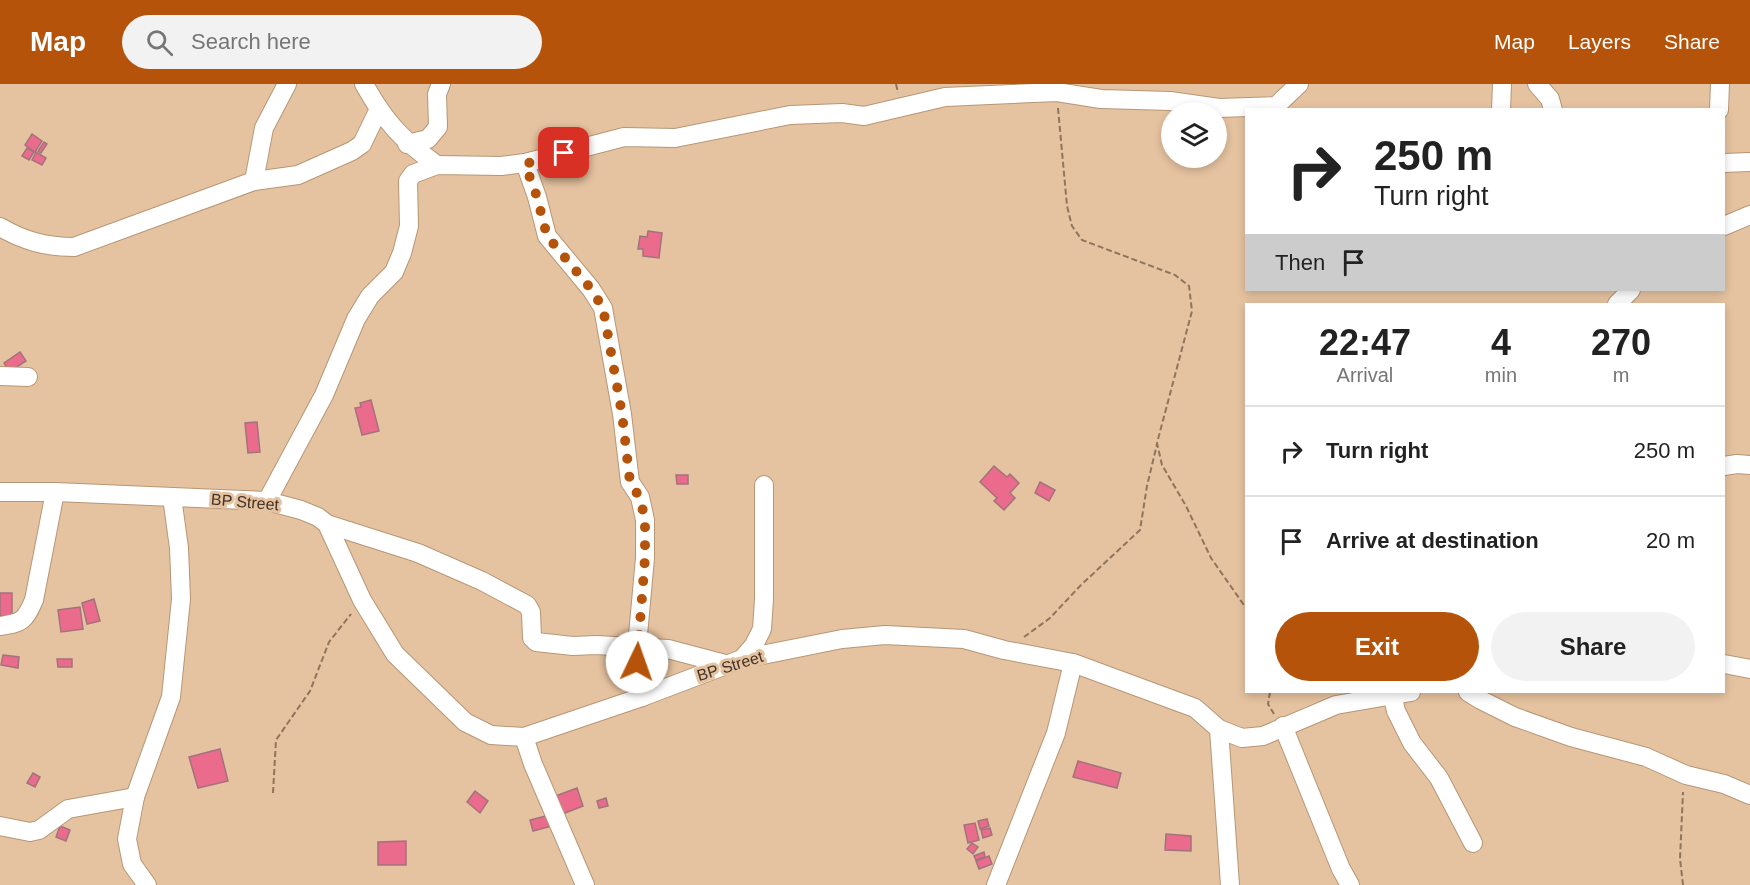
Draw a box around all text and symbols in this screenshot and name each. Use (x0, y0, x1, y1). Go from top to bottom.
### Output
search box (122, 15, 542, 69)
text: Map (30, 26, 86, 57)
icon: search (143, 26, 176, 59)
text: Search here (191, 29, 311, 54)
text: Map (1494, 30, 1535, 53)
text: Layers (1568, 30, 1631, 53)
text: Share (1664, 30, 1720, 53)
map controls (1161, 102, 1227, 168)
button: layers (1161, 102, 1227, 168)
pin (538, 127, 589, 178)
icon: right (1275, 132, 1353, 210)
text: 250 m (1374, 132, 1493, 179)
icon: arrive (547, 136, 580, 169)
text: Turn right (1374, 181, 1489, 211)
icon: arrive (1337, 246, 1370, 279)
text: Then (1275, 250, 1325, 275)
text: 22:47 (1319, 322, 1411, 363)
text: 4 (1491, 322, 1511, 363)
text: 270 (1591, 322, 1651, 363)
text: Arrival (1337, 364, 1393, 386)
text: min (1485, 364, 1517, 386)
text: m (1613, 364, 1629, 386)
icon: right (1275, 435, 1308, 468)
text: Turn right (1326, 438, 1428, 463)
text: 250 m (1634, 438, 1695, 463)
street label: BP Street (210, 491, 280, 513)
icon: arrive (1275, 525, 1308, 558)
text: Arrive at destination (1326, 528, 1539, 553)
text: 20 m (1646, 528, 1695, 553)
button: Exit (1275, 612, 1479, 681)
button: Share (1491, 612, 1695, 681)
position arrow (605, 630, 669, 694)
street label: BP Street (695, 648, 766, 684)

